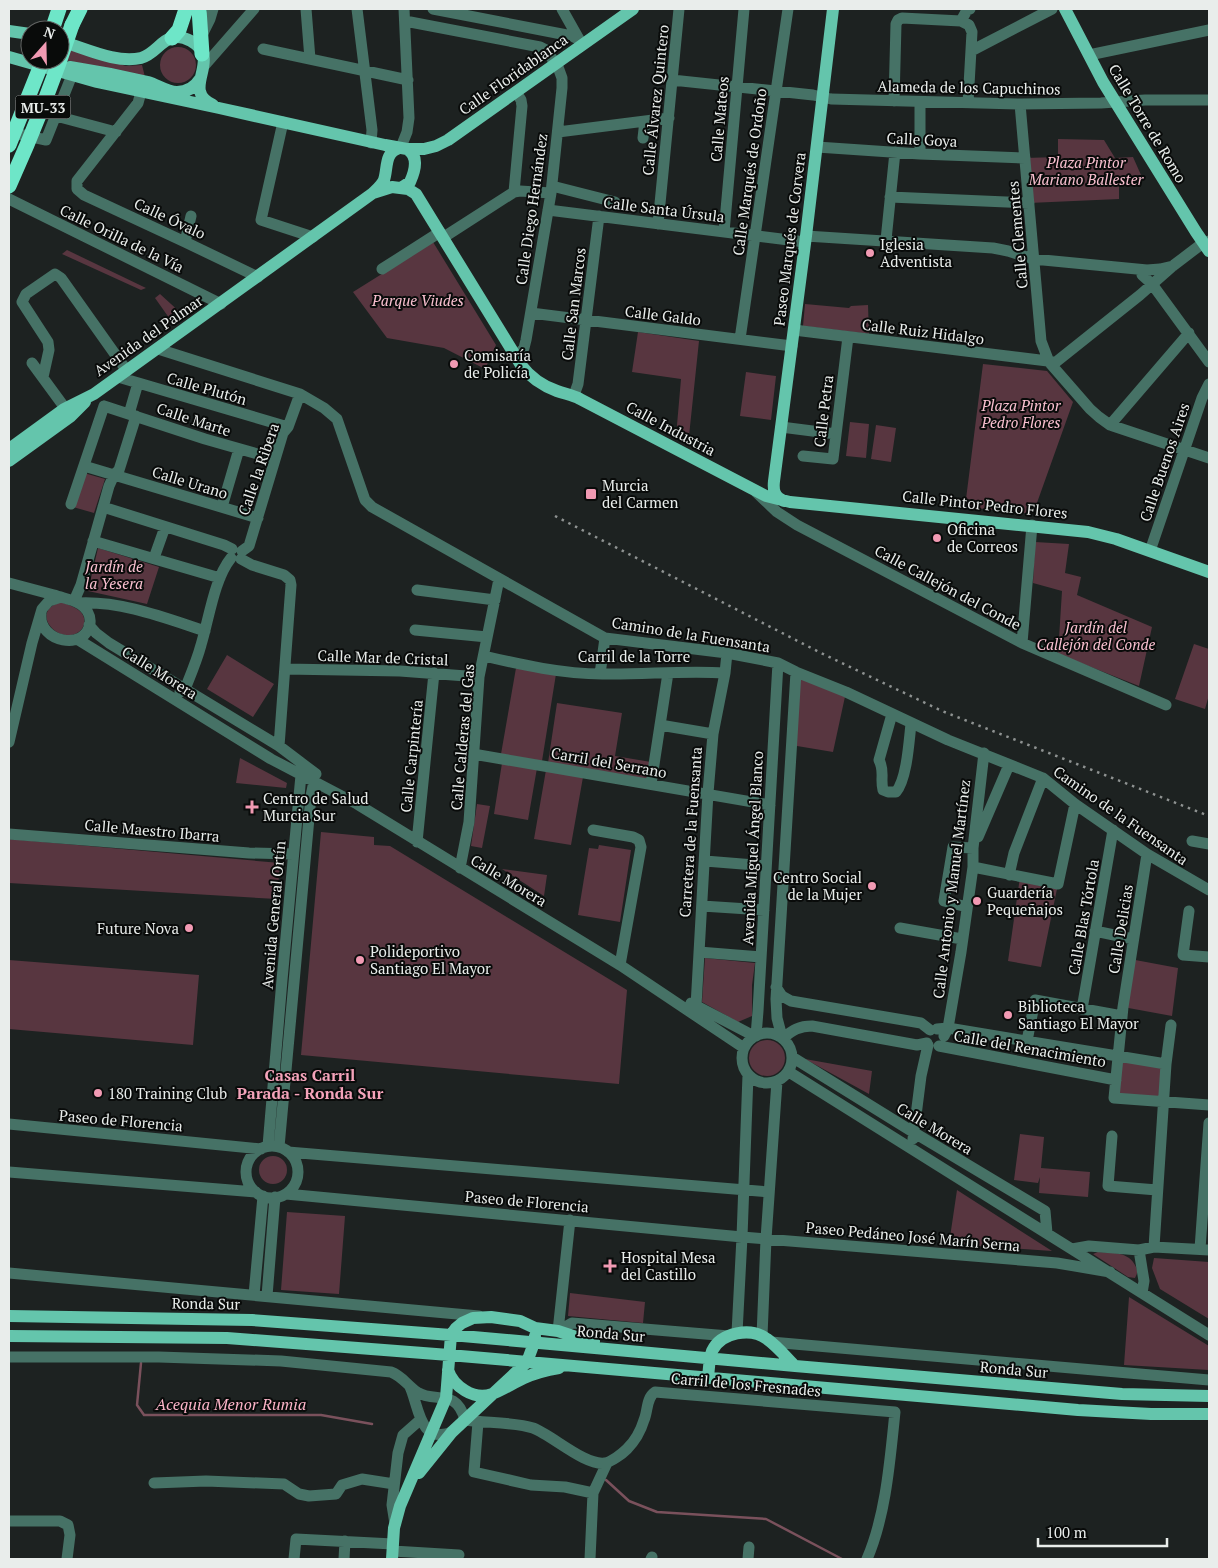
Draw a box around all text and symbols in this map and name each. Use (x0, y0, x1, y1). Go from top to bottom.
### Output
north arrow (20, 20, 70, 70)
text: N (41, 22, 58, 43)
street label: Calle Álvarez Quintero (637, 24, 673, 176)
street label: Calle Floridablanca (455, 29, 572, 119)
street label: Calle Torre de Romo (1105, 60, 1191, 186)
street label: Calle Mateos (705, 75, 733, 163)
street label: Alameda de los Capuchinos (877, 75, 1061, 99)
street label: Calle Marqués de Ordoño (727, 87, 771, 257)
road number: MU-33 (15, 95, 70, 118)
street label: Calle Goya (886, 127, 958, 151)
street label: Calle Diego Hernández (510, 132, 552, 286)
street label: Paseo Marqués de Corvera (768, 151, 810, 327)
park label: Plaza Pintor Mariano Ballester (1028, 152, 1144, 189)
street label: Calle Clementes (1002, 180, 1032, 290)
street label: Calle Santa Úrsula (602, 192, 726, 226)
street label: Calle Óvalo (131, 193, 209, 243)
street label: Calle Orilla de la Vía (57, 199, 188, 277)
place label: Iglesia Adventista (880, 234, 953, 271)
street label: Calle San Marcos (556, 246, 590, 362)
marker: Iglesia Adventista (864, 247, 876, 259)
street label: Avenida del Palmar (90, 290, 206, 380)
park label: Parque Viudes (371, 290, 464, 310)
street label: Calle Galdo (624, 300, 702, 330)
street label: Calle Ruiz Hidalgo (861, 314, 985, 348)
place label: Comisaría de Policía (464, 345, 531, 382)
marker: Comisaría de Policía (448, 358, 460, 370)
street label: Calle Plutón (165, 367, 249, 409)
street label: Calle Petra (809, 373, 837, 448)
park label: Plaza Pintor Pedro Flores (980, 395, 1062, 432)
street label: Calle Industria (623, 396, 720, 460)
street label: Calle Marte (154, 398, 234, 440)
street label: Calle Buenos Aires (1134, 400, 1194, 524)
street label: Calle la Ribera (233, 420, 283, 518)
street label: Calle Urano (150, 461, 230, 503)
place label: Murcia del Carmen (602, 475, 679, 512)
street label: Calle Pintor Pedro Flores (901, 485, 1069, 523)
marker: Murcia del Carmen (584, 487, 598, 501)
place label: Oficina de Correos (947, 519, 1018, 556)
marker: Oficina de Correos (931, 532, 943, 544)
street label: Calle Callejón del Conde (871, 540, 1025, 634)
park label: Jardín de la Yesera (84, 556, 143, 593)
street label: Camino de la Fuensanta (610, 612, 772, 656)
park label: Jardín del Callejón del Conde (1037, 617, 1156, 654)
street label: Calle Morera (118, 641, 202, 703)
street label: Calle Mar de Cristal (317, 645, 449, 669)
street label: Carril de la Torre (578, 646, 690, 666)
street label: Calle Calderas del Gas (446, 663, 478, 811)
street label: Calle Carpintería (395, 698, 427, 813)
street label: Carril del Serrano (549, 742, 669, 782)
street label: Carretera de la Fuensanta (674, 746, 706, 918)
street label: Avenida Miguel Ángel Blanco (737, 750, 767, 946)
street label: Camino de la Fuensanta (1050, 761, 1193, 869)
street label: Calle Antonio y Manuel Martínez (928, 778, 974, 1000)
place label: Centro de Salud Murcia Sur (263, 788, 369, 825)
marker: Centro de Salud Murcia Sur (245, 800, 259, 814)
street label: Calle Maestro Ibarra (84, 814, 221, 846)
street label: Avenida General Ortín (257, 840, 289, 990)
street label: Calle Morera (467, 849, 551, 911)
street label: Calle Blas Tórtola (1063, 857, 1103, 976)
place label: Centro Social de la Mujer (773, 867, 862, 904)
marker: Centro Social de la Mujer (866, 880, 878, 892)
place label: Guardería Pequeñajos (987, 882, 1063, 919)
street label: Calle Delicias (1103, 883, 1137, 975)
marker: Guardería Pequeñajos (971, 895, 983, 907)
place label: Future Nova (97, 918, 179, 938)
marker: Future Nova (183, 922, 195, 934)
place label: Polideportivo Santiago El Mayor (370, 941, 491, 978)
marker: Polideportivo Santiago El Mayor (354, 954, 366, 966)
place label: Biblioteca Santiago El Mayor (1018, 996, 1139, 1033)
marker: Biblioteca Santiago El Mayor (1002, 1009, 1014, 1021)
street label: Calle del Renacimiento (952, 1025, 1108, 1071)
district label: Casas Carril Parada - Ronda Sur (237, 1064, 383, 1104)
place label: 180 Training Club (108, 1083, 227, 1103)
marker: 180 Training Club (92, 1087, 104, 1099)
street label: Calle Morera (893, 1097, 977, 1159)
street label: Paseo de Florencia (58, 1105, 184, 1135)
street label: Paseo de Florencia (464, 1186, 590, 1216)
street label: Paseo Pedáneo José Marín Serna (805, 1217, 1021, 1255)
place label: Hospital Mesa del Castillo (621, 1247, 716, 1284)
marker: Hospital Mesa del Castillo (603, 1259, 617, 1273)
street label: Ronda Sur (172, 1292, 241, 1314)
street label: Ronda Sur (576, 1320, 646, 1346)
street label: Ronda Sur (979, 1356, 1049, 1382)
street label: Carril de los Fresnades (670, 1367, 822, 1401)
water label: Acequia Menor Rumia (155, 1393, 306, 1415)
scale bar (1038, 1516, 1167, 1548)
text: 100 m (1046, 1522, 1087, 1542)

